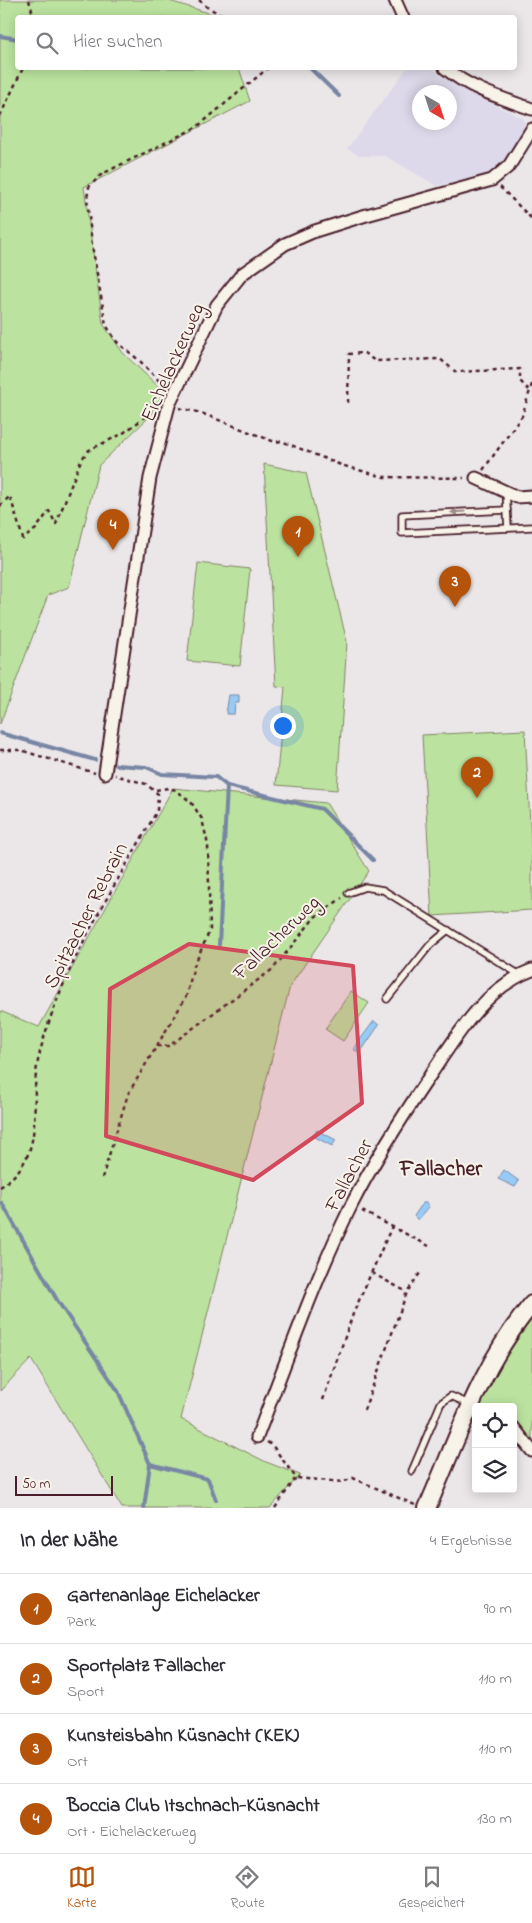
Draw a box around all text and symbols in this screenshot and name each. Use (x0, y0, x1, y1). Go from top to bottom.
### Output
search box (15, 15, 517, 70)
icon: search (33, 29, 61, 57)
text: Hier suchen (73, 29, 162, 56)
north arrow (412, 85, 457, 130)
street label: Eichelackerweg (134, 299, 215, 428)
one-way arrow (450, 508, 466, 516)
pin: 4 (97, 509, 129, 550)
pin: 1 (282, 516, 314, 557)
pin: 3 (439, 566, 471, 607)
your location (270, 713, 296, 739)
pin: 2 (461, 757, 493, 798)
street label: Spitzacher Rebrain (37, 838, 137, 994)
street label: Fallacherweg (226, 889, 329, 990)
street label: Fallacher (318, 1134, 382, 1219)
district label: Fallacher (399, 1154, 483, 1186)
map controls (472, 1403, 517, 1493)
button: locate (472, 1403, 517, 1448)
button: layers (472, 1448, 517, 1493)
scale bar (15, 1473, 112, 1496)
text: 50 m (22, 1474, 50, 1495)
text: In der Nähe (20, 1526, 118, 1556)
text: 4 Ergebnisse (430, 1529, 512, 1553)
text: Gartenanlage Eichelacker (67, 1583, 260, 1610)
text: 1 (33, 1597, 39, 1621)
text: 90 m (484, 1597, 512, 1621)
text: Park (67, 1610, 96, 1634)
text: Sportplatz Fallacher (67, 1653, 225, 1680)
text: 2 (32, 1667, 40, 1691)
text: 110 m (478, 1667, 512, 1691)
text: Sport (67, 1680, 105, 1704)
text: Kunsteisbahn Küsnacht (KEK) (67, 1723, 299, 1750)
text: 3 (33, 1737, 39, 1761)
text: 110 m (478, 1737, 512, 1761)
text: Ort (67, 1750, 88, 1774)
text: Boccia Club Itschnach-Küsnacht (67, 1793, 320, 1820)
text: 4 (33, 1807, 39, 1831)
text: 130 m (477, 1807, 512, 1831)
text: Ort · Eichelackerweg (67, 1820, 196, 1844)
tab: Karte (67, 1863, 97, 1914)
tab: Route (230, 1863, 264, 1914)
tab: Gespeichert (398, 1863, 465, 1914)

